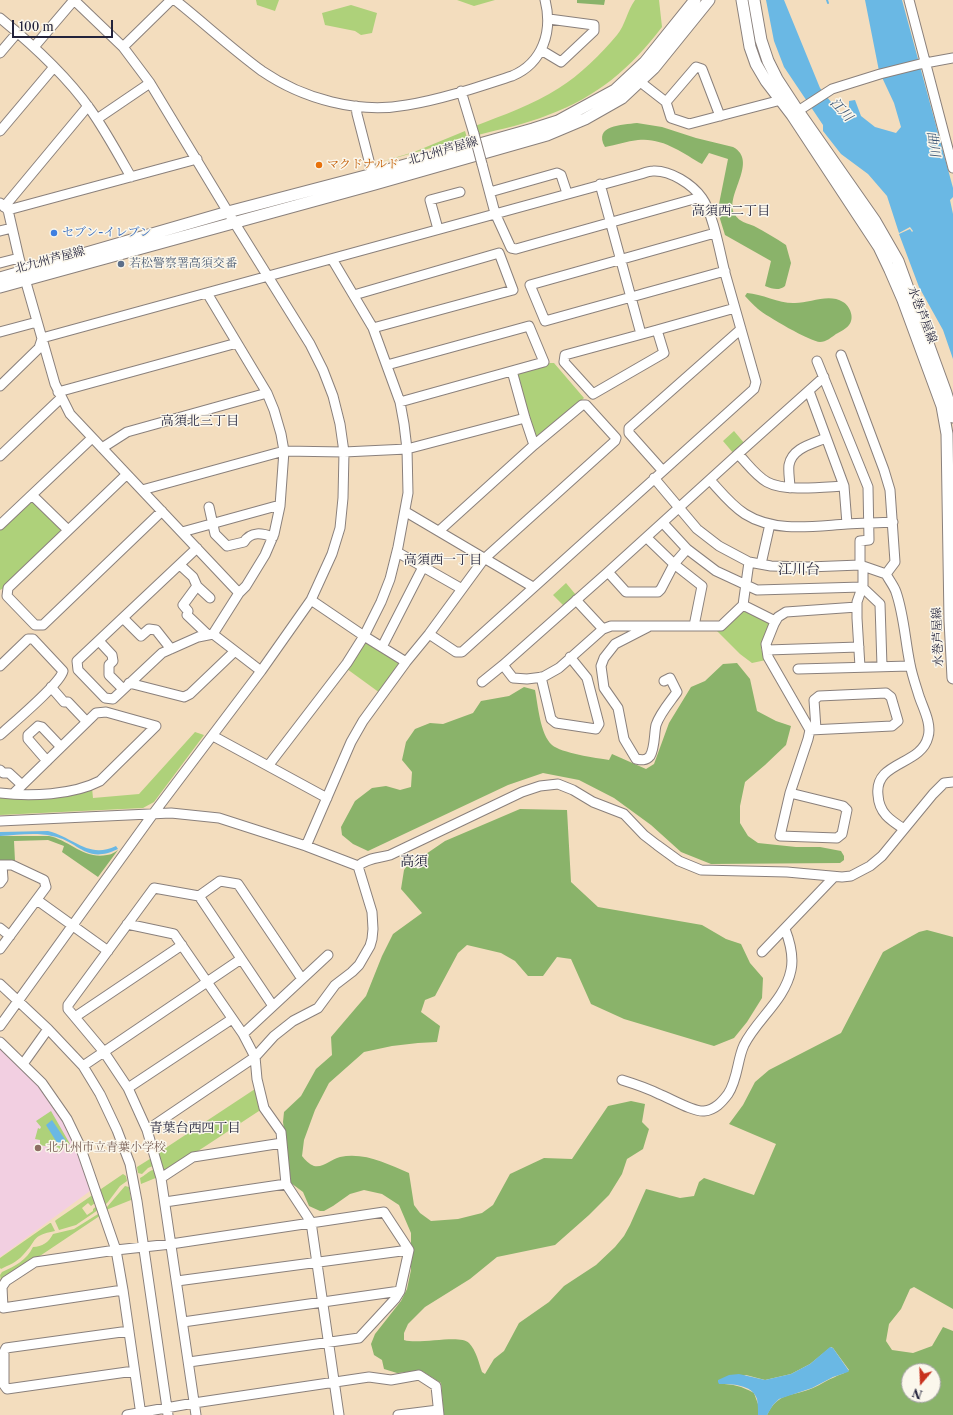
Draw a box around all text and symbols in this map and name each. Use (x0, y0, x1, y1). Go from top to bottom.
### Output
scale bar (14, 12, 115, 38)
text: 100 m (19, 19, 54, 34)
water label: 江川 (826, 95, 856, 125)
water label: 曲川 (923, 130, 943, 158)
street label: 北九州芦屋線 (406, 134, 480, 168)
place label: マクドナルド (327, 158, 399, 172)
marker: マクドナルド (314, 160, 324, 170)
district label: 高須西二丁目 (692, 203, 770, 219)
place label: セブン-イレブン (62, 226, 151, 240)
marker: セブン-イレブン (49, 228, 59, 238)
street label: 北九州芦屋線 (13, 244, 87, 276)
place label: 若松警察署高須交番 (129, 257, 237, 271)
marker: 若松警察署高須交番 (116, 259, 126, 269)
street label: 水巻芦屋線 (905, 284, 939, 346)
district label: 高須北三丁目 (161, 413, 239, 429)
district label: 高須西一丁目 (404, 552, 482, 568)
district label: 江川台 (778, 562, 820, 578)
street label: 水巻芦屋線 (930, 607, 946, 667)
district label: 高須 (400, 854, 428, 870)
district label: 青葉台西四丁目 (150, 1120, 240, 1136)
place label: 北九州市立青葉小学校 (46, 1141, 166, 1155)
marker: 北九州市立青葉小学校 (33, 1143, 43, 1153)
north arrow (901, 1363, 941, 1403)
text: N (911, 1385, 924, 1402)

